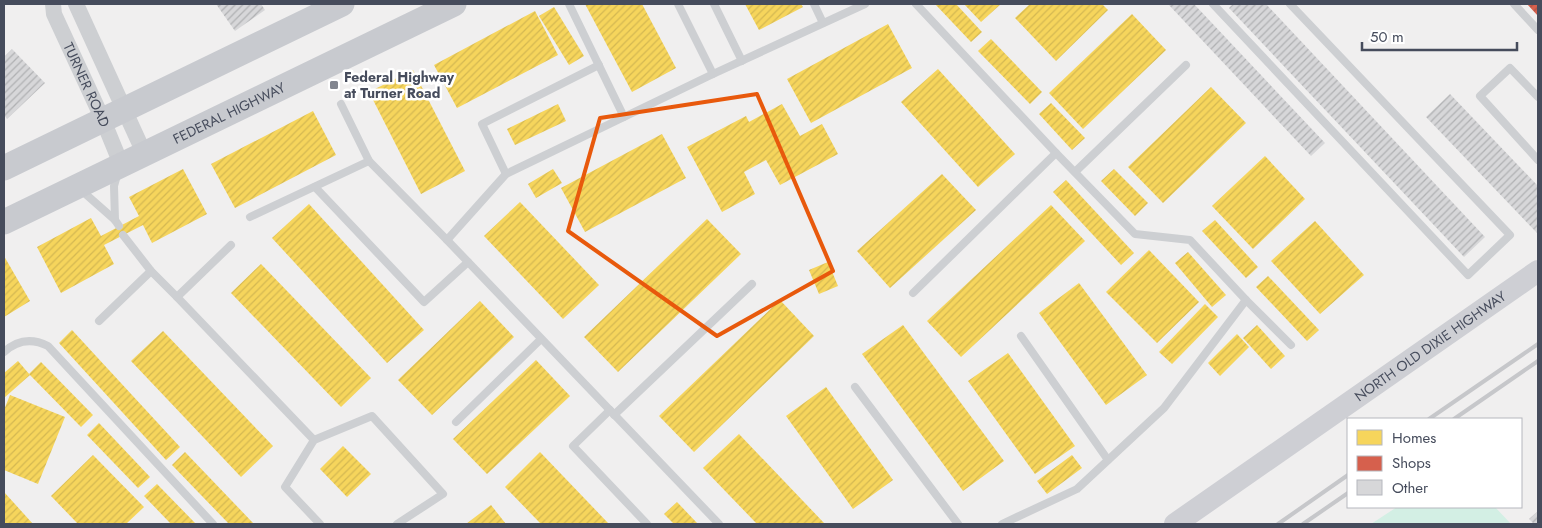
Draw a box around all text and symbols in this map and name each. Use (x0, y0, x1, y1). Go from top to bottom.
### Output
scale bar (1362, 20, 1517, 52)
text: 50 m (1370, 26, 1404, 48)
street label: TURNER ROAD (59, 39, 115, 130)
place label: Federal Highway at Turner Road (344, 67, 455, 103)
street label: FEDERAL HIGHWAY (170, 77, 289, 149)
marker: Federal Highway at Turner Road (328, 79, 340, 91)
street label: NORTH OLD DIXIE HIGHWAY (1350, 286, 1510, 406)
legend (1347, 418, 1522, 508)
text: Homes (1392, 427, 1436, 449)
text: Shops (1392, 452, 1431, 474)
text: Other (1392, 477, 1429, 499)

